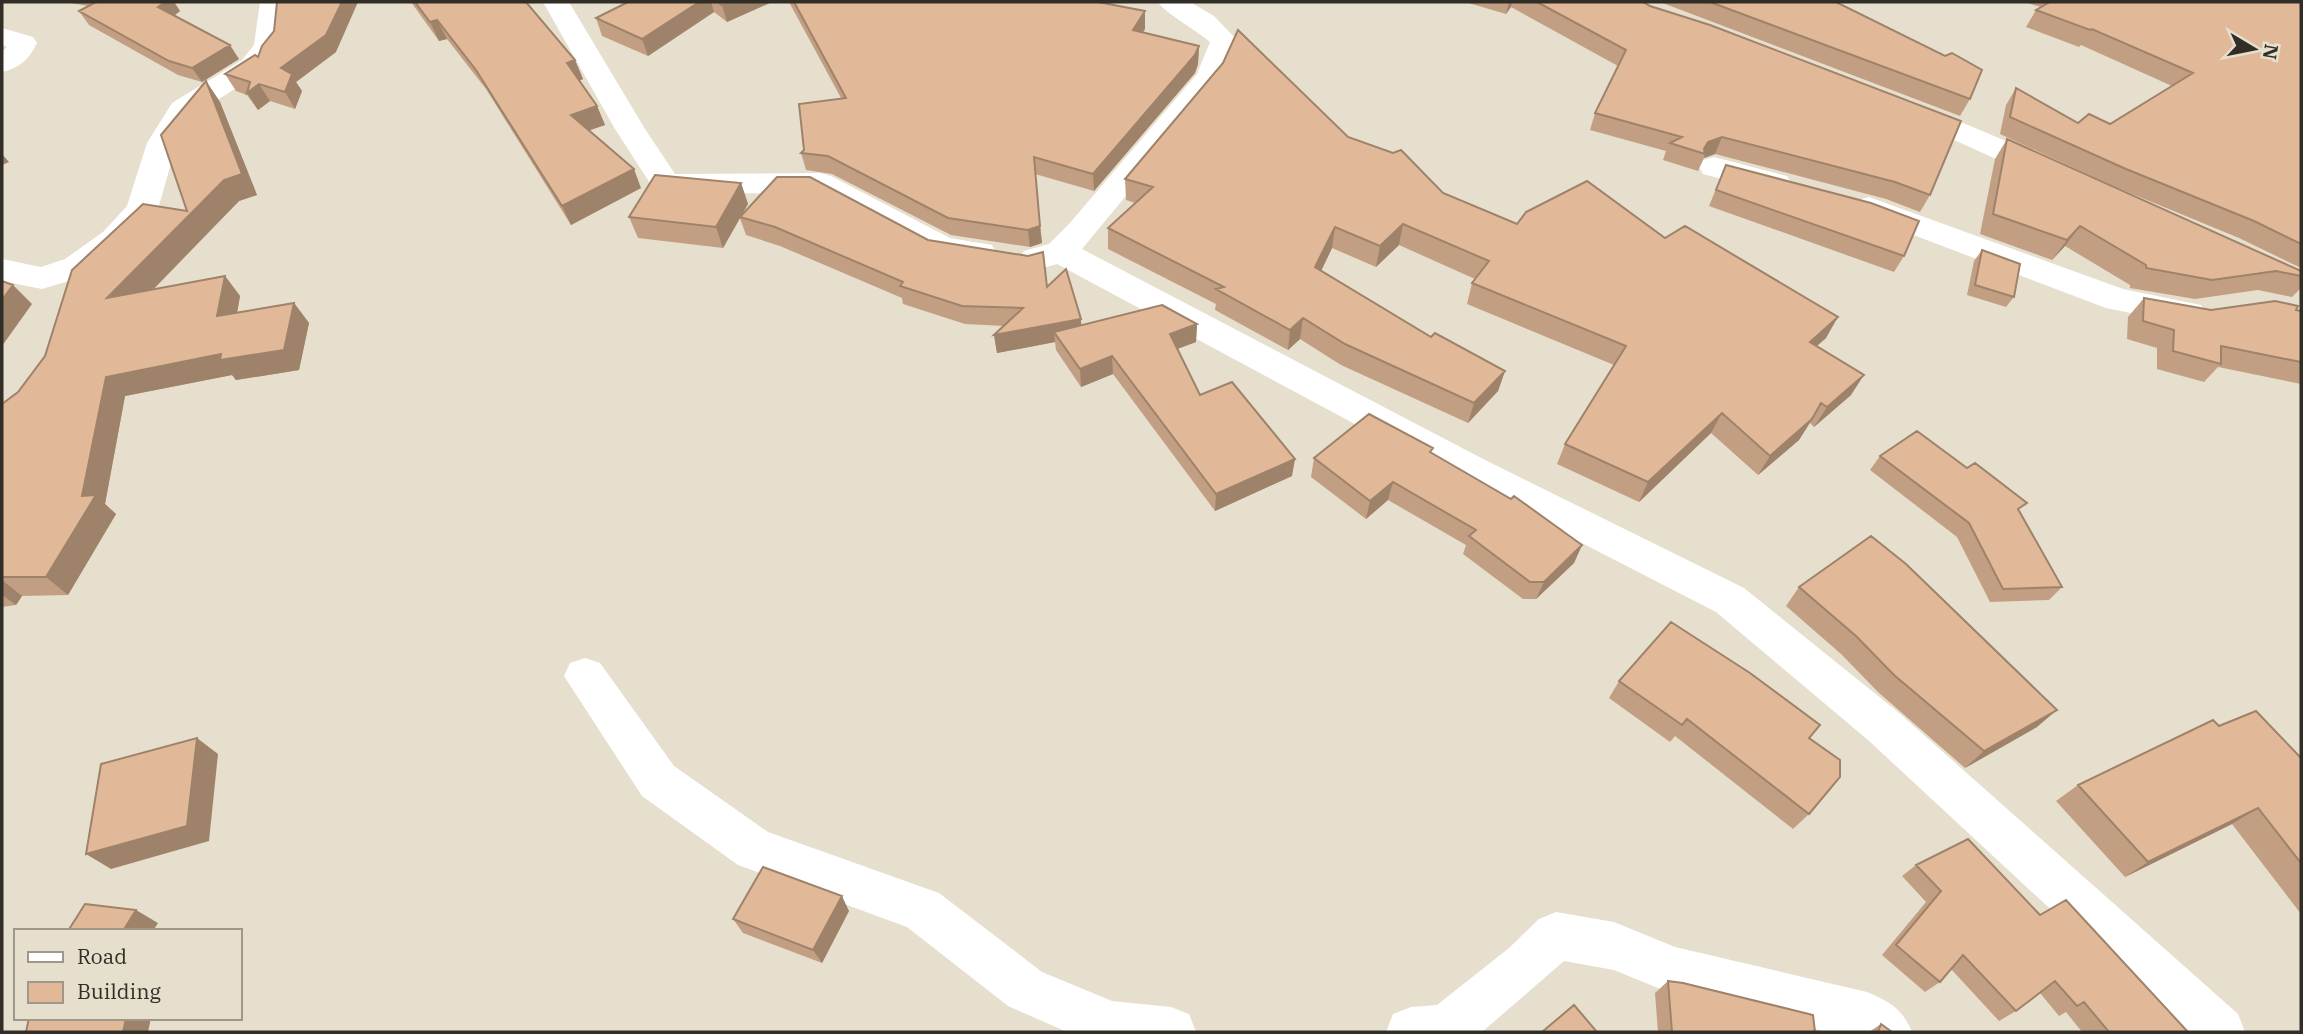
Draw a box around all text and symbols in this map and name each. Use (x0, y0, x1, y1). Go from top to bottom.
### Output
north arrow (2219, 14, 2289, 84)
text: N (2258, 42, 2284, 61)
legend (14, 929, 242, 1020)
text: Road (77, 942, 127, 970)
text: Building (77, 977, 162, 1005)

